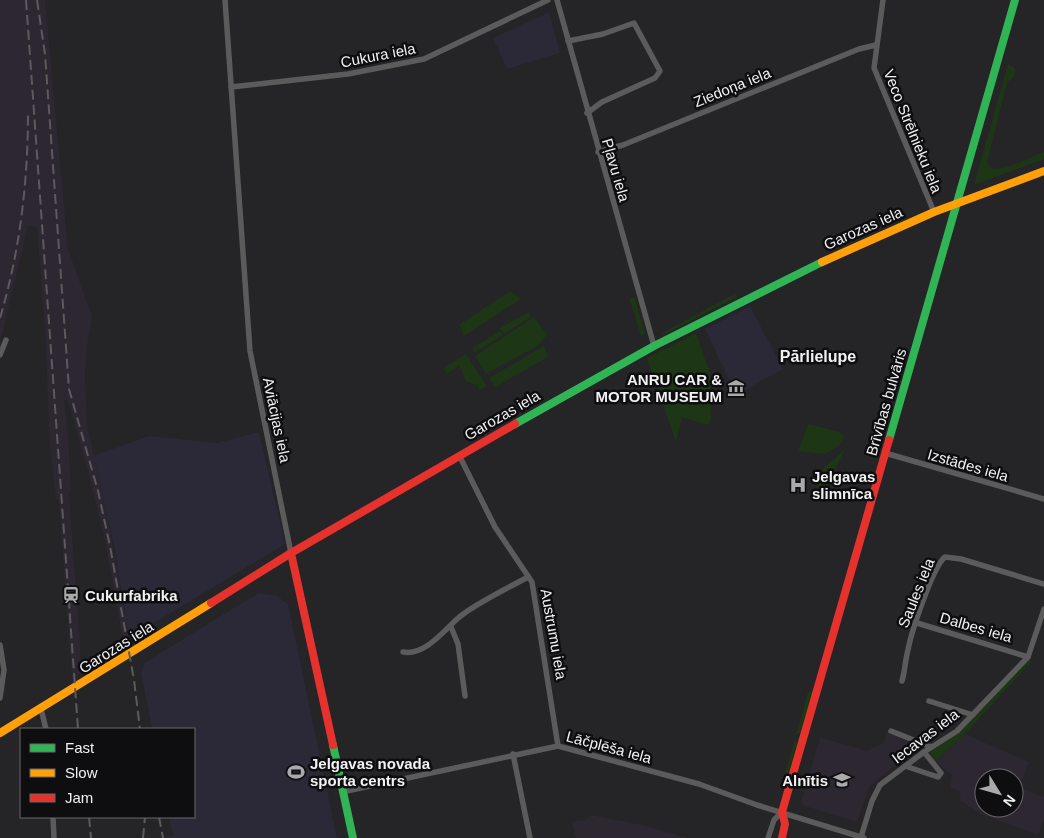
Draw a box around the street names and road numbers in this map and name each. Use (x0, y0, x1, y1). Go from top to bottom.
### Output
street label: Cukura iela (339, 39, 418, 71)
street label: Ziedoņa iela (691, 64, 774, 110)
street label: Veco Strēlnieku iela (880, 67, 946, 196)
street label: Pļavu iela (599, 136, 633, 204)
street label: Garozas iela (821, 203, 906, 253)
street label: Brīvības bulvāris (863, 346, 909, 458)
street label: Aviācijas iela (260, 376, 294, 465)
street label: Garozas iela (461, 386, 543, 443)
street label: Izstādes iela (926, 445, 1011, 485)
street label: Saules iela (894, 555, 938, 630)
street label: Austrumu iela (538, 587, 570, 681)
street label: Dalbes iela (938, 609, 1015, 646)
street label: Garozas iela (76, 617, 157, 677)
street label: Iecavas iela (888, 705, 962, 767)
street label: Lāčplēša iela (565, 727, 654, 767)

